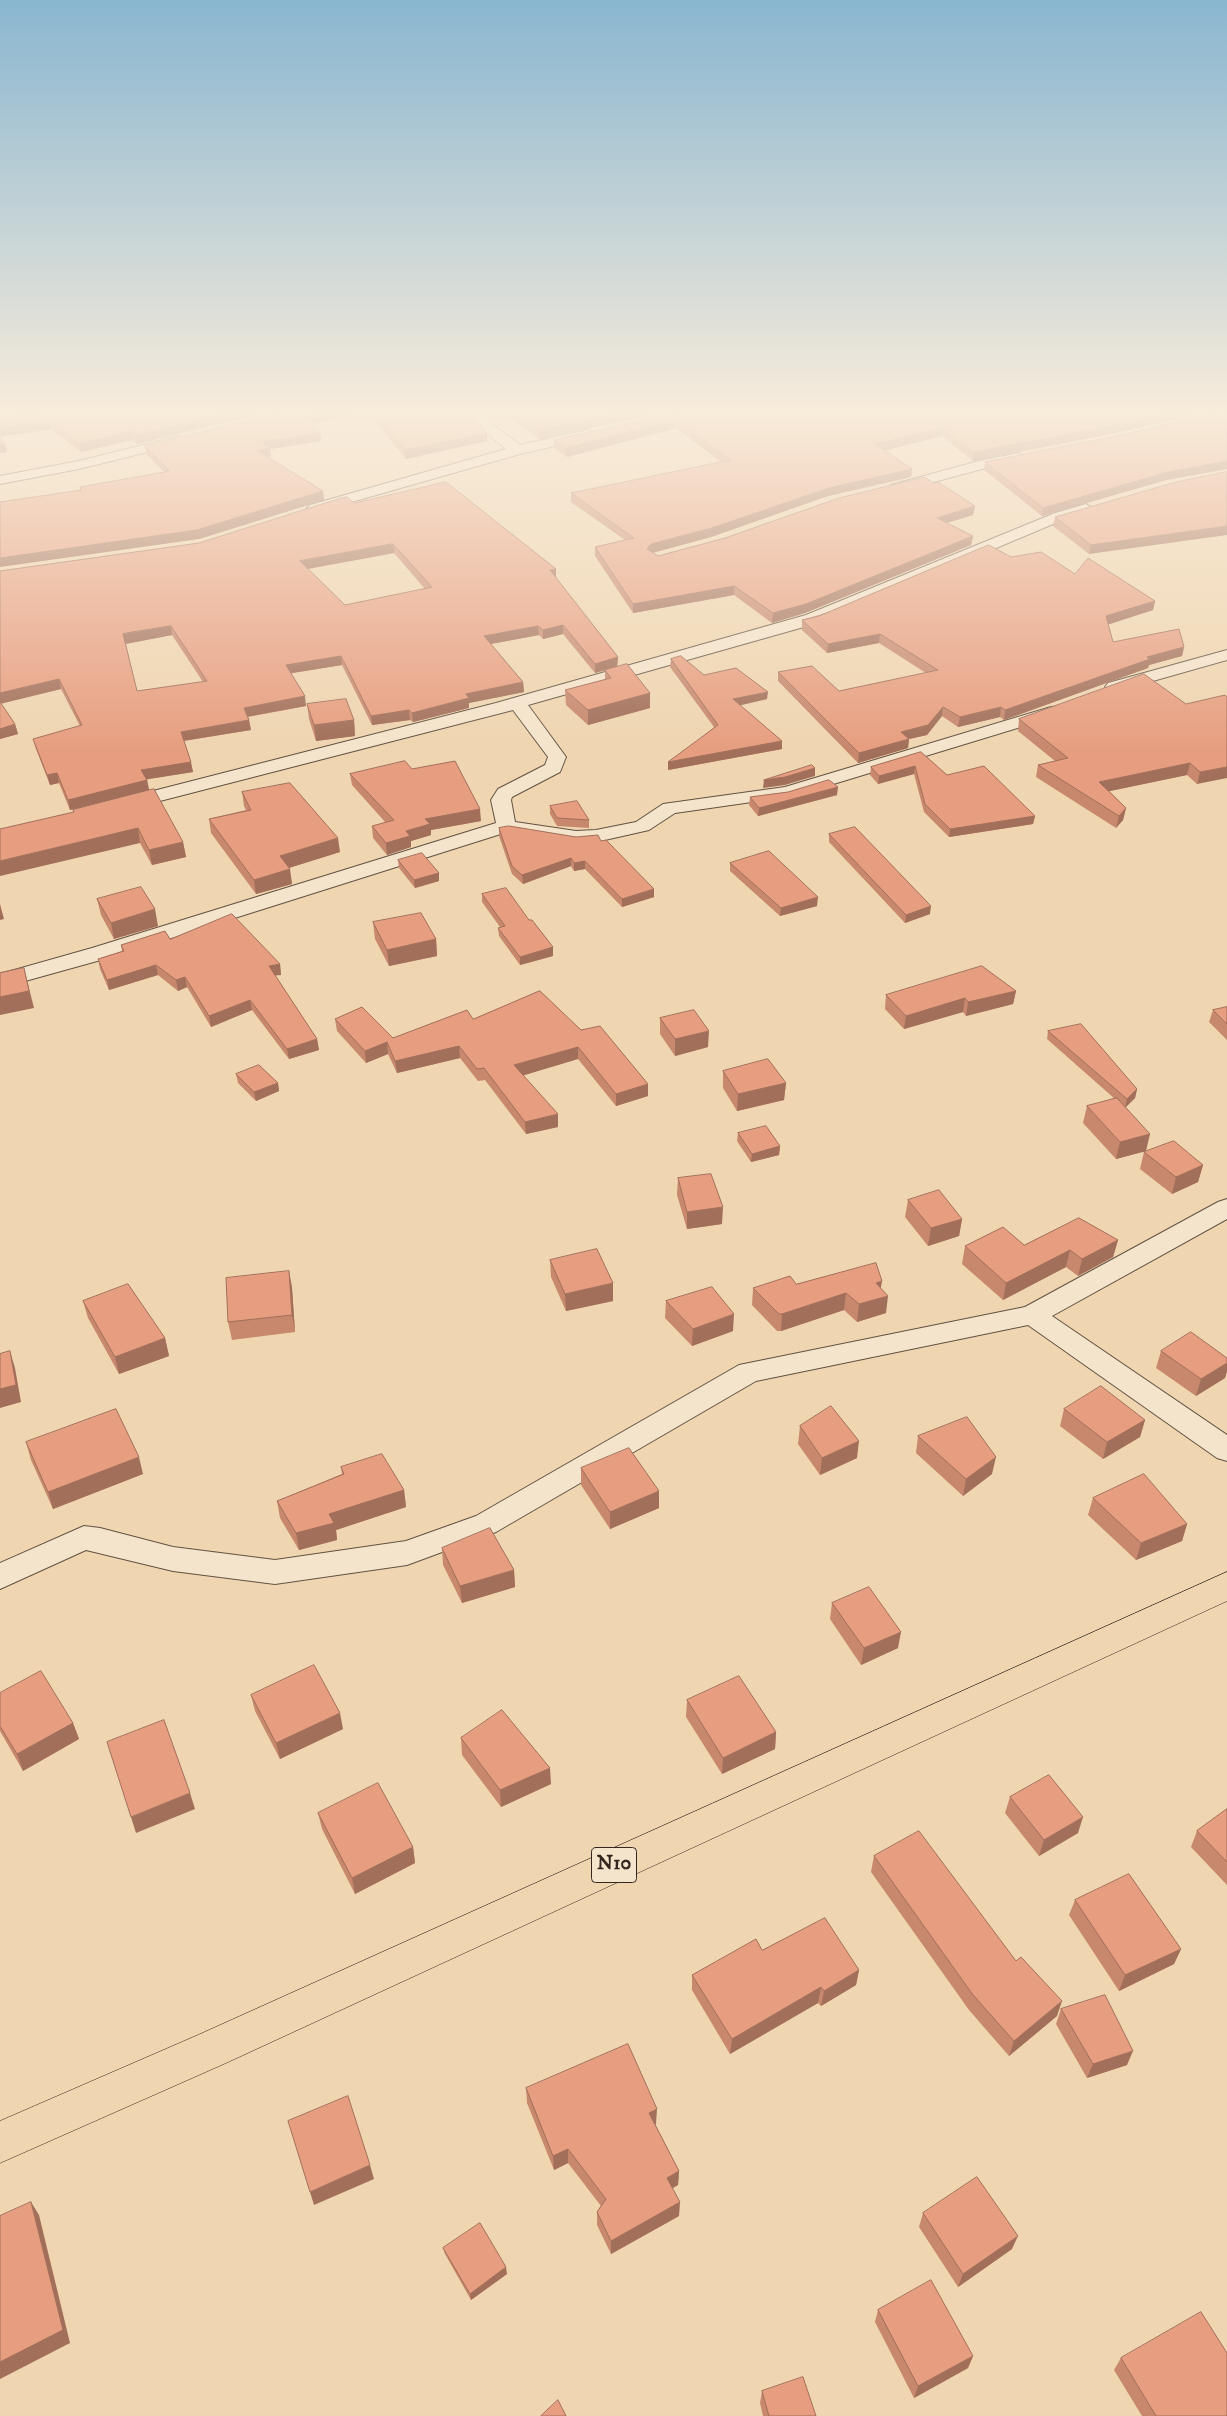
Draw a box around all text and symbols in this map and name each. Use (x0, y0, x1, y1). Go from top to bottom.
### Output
road number: N10 (592, 1848, 636, 1882)

